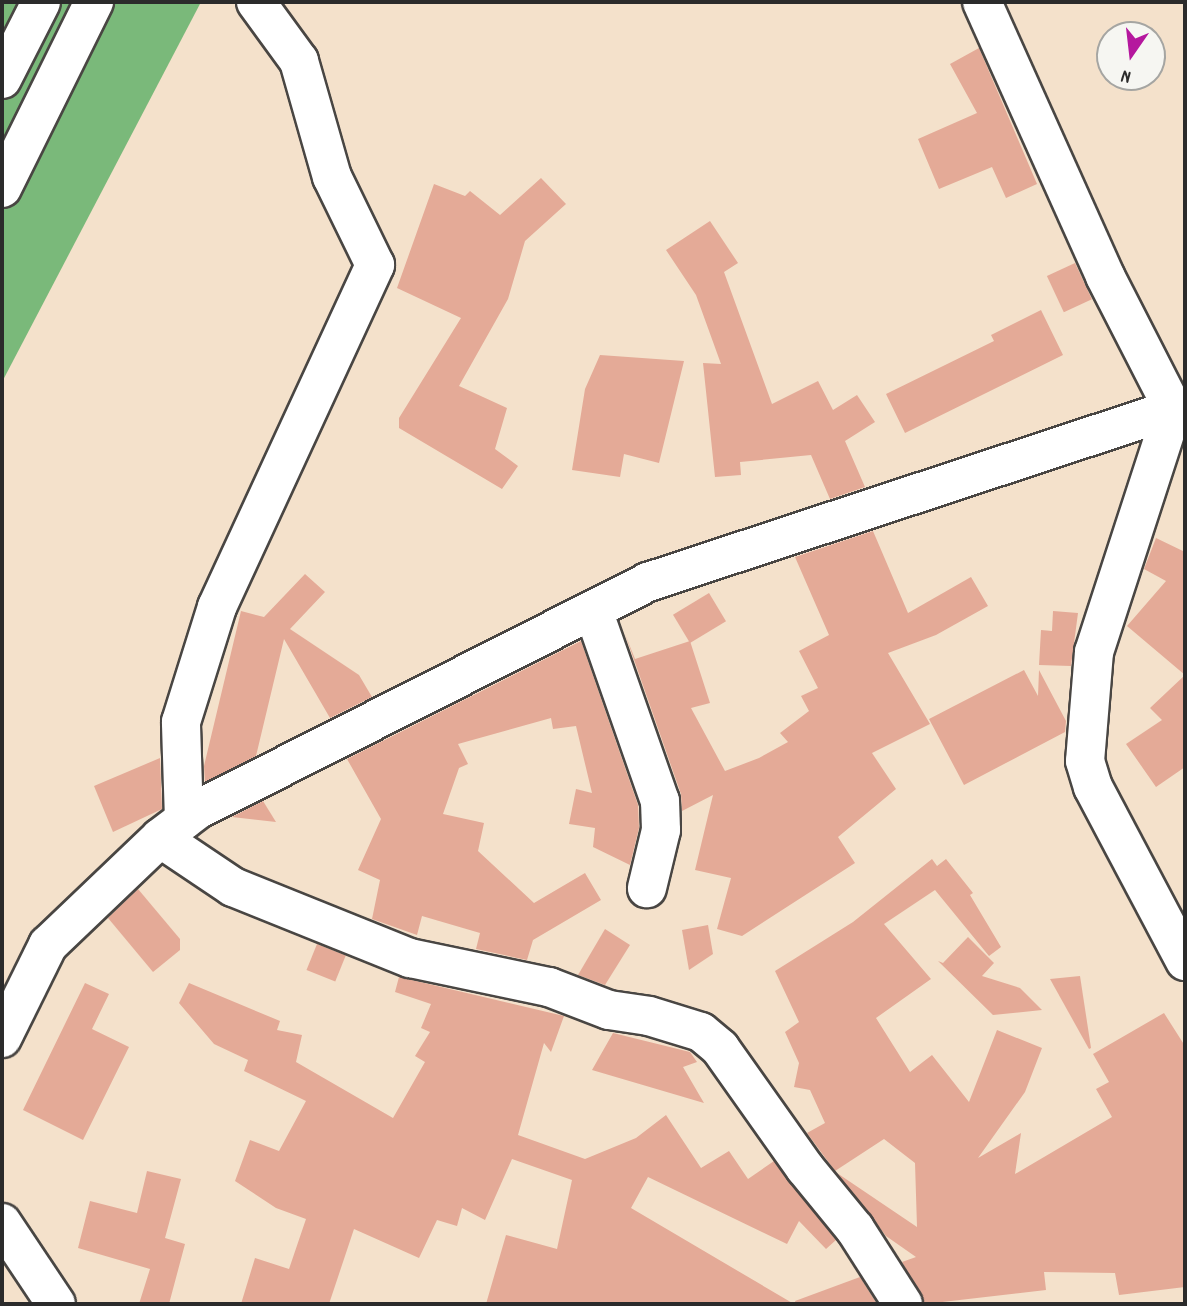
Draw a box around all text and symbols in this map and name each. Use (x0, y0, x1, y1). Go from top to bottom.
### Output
north arrow (1096, 21, 1166, 91)
text: N (1118, 61, 1134, 89)

